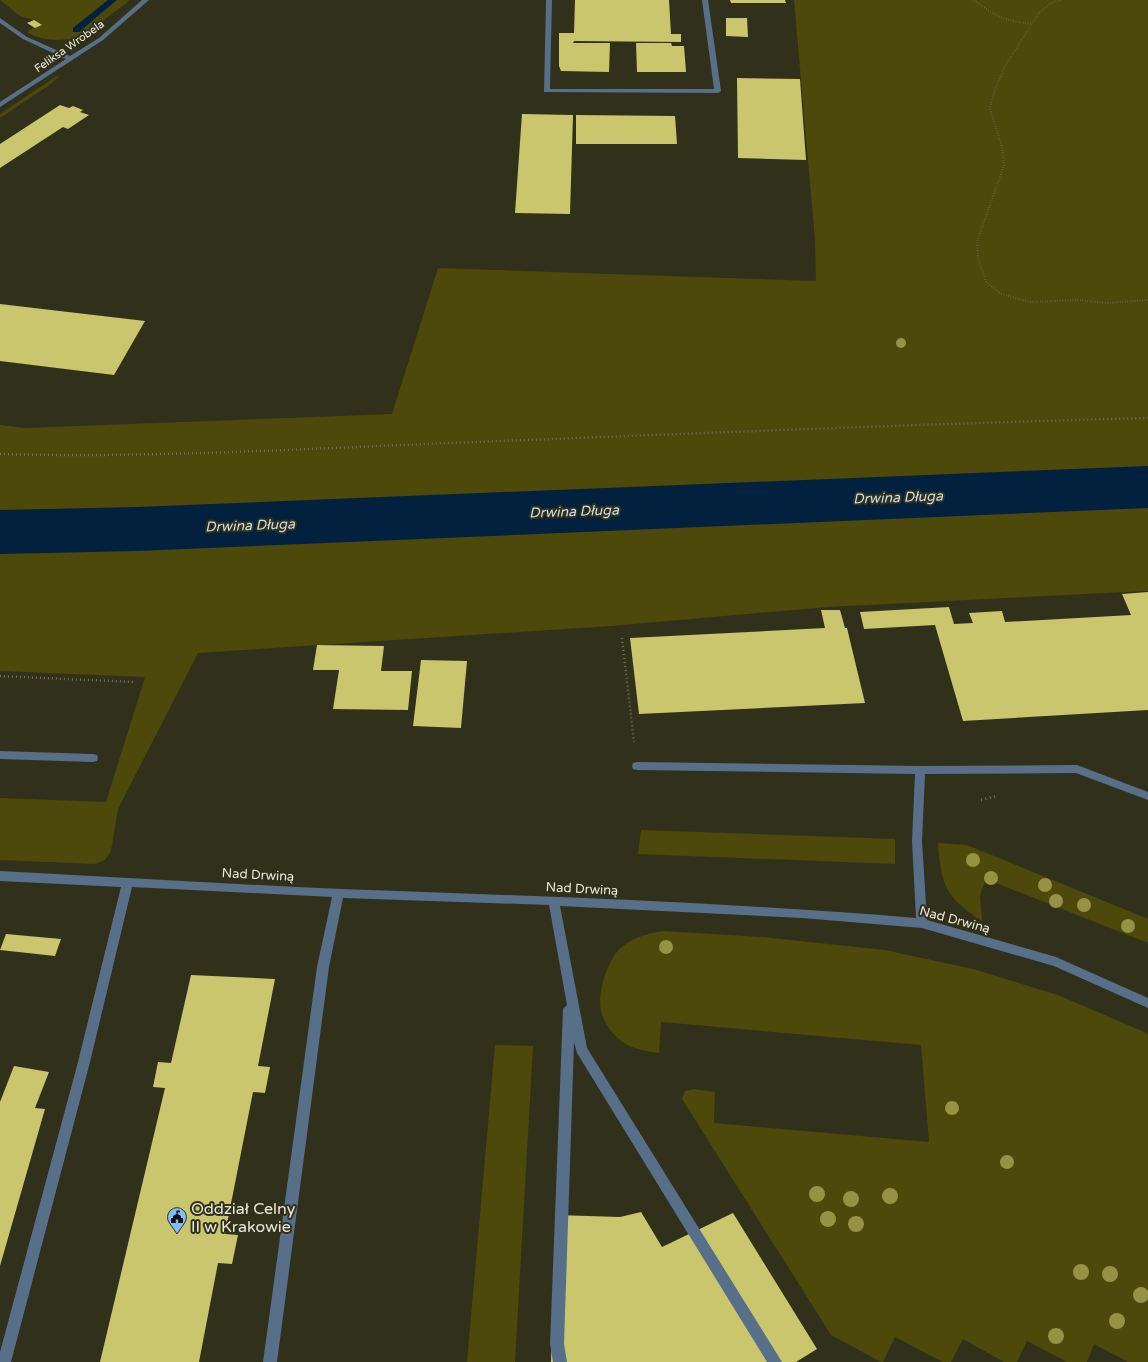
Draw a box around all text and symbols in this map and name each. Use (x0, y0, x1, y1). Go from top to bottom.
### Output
street label: Feliksa Wrobela (32, 18, 107, 75)
water label: Drwina Długa (853, 487, 944, 508)
water label: Drwina Długa (529, 501, 620, 522)
water label: Drwina Długa (205, 515, 296, 536)
street label: Nad Drwiną (221, 865, 295, 885)
street label: Nad Drwiną (545, 879, 619, 899)
street label: Nad Drwiną (918, 903, 992, 937)
place label: Oddział Celny II w Krakowie (191, 1199, 296, 1237)
public building icon: Oddział Celny II w Krakowie (166, 1206, 188, 1234)

